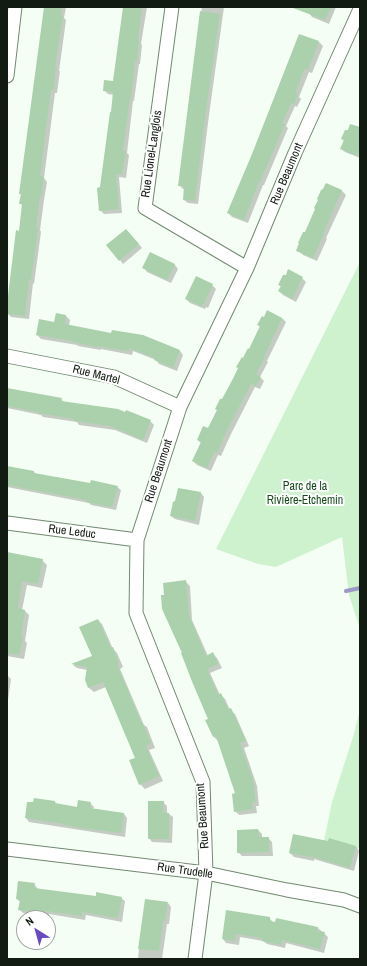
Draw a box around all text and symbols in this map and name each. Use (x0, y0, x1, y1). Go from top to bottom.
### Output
street label: Rue Lionel-Langlois (139, 109, 165, 199)
street label: Rue Beaumont (268, 141, 306, 207)
street label: Rue Martel (71, 362, 121, 388)
street label: Rue Beaumont (142, 438, 176, 504)
park label: Parc de la Rivière-Etchemin (267, 480, 343, 508)
street label: Rue Leduc (48, 522, 96, 542)
street label: Rue Beaumont (194, 783, 212, 849)
street label: Rue Trudelle (156, 860, 214, 882)
north arrow (16, 910, 56, 950)
text: N (23, 914, 36, 929)

